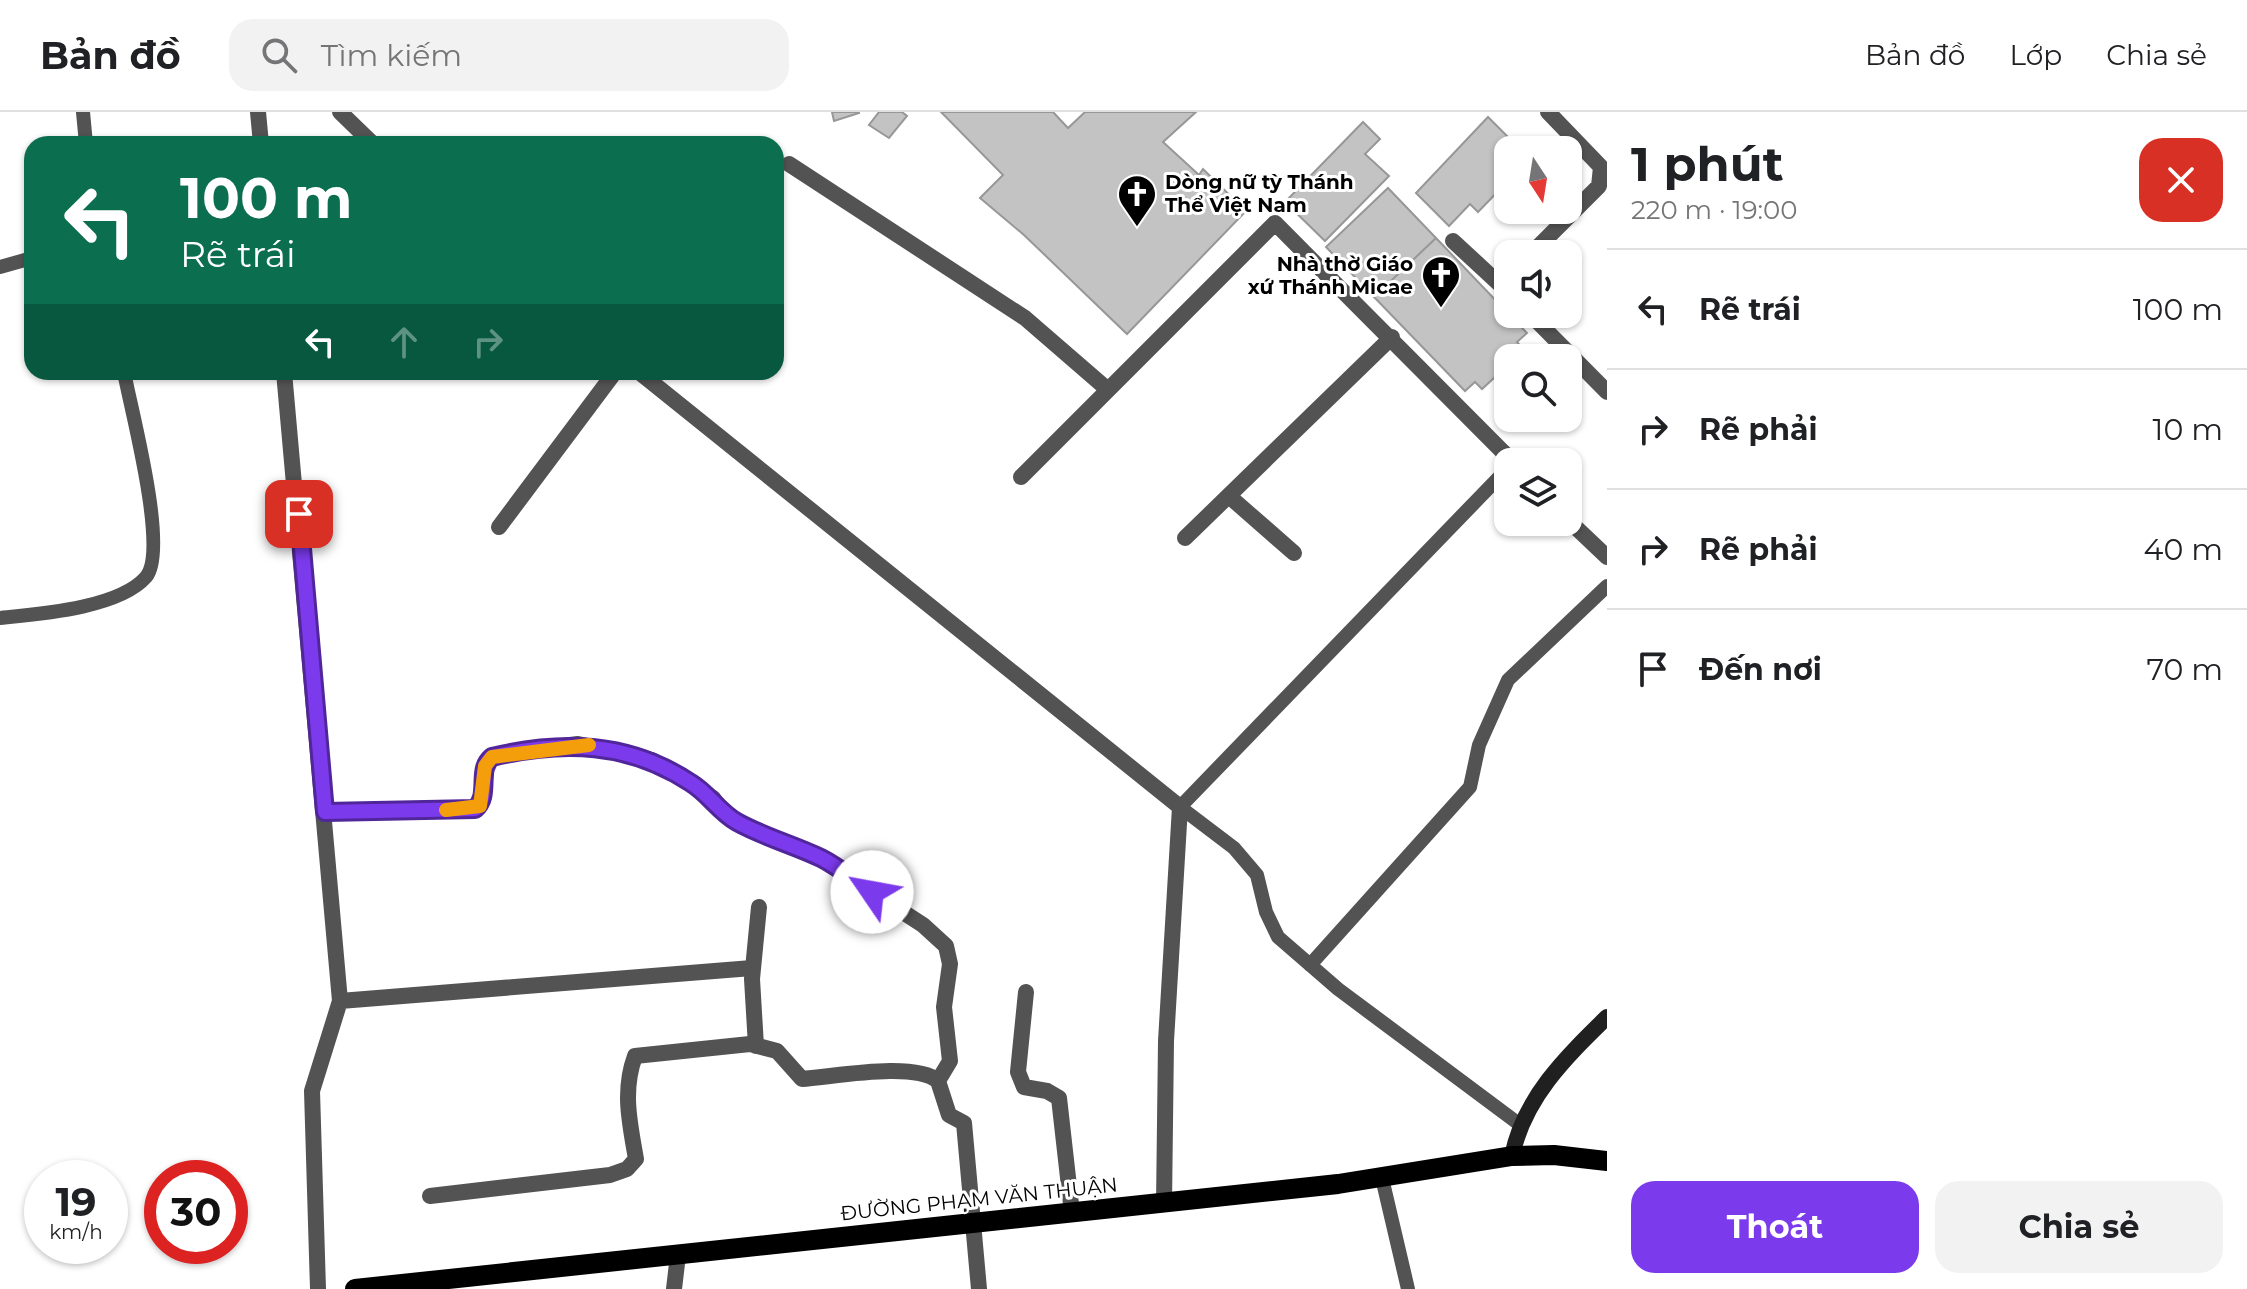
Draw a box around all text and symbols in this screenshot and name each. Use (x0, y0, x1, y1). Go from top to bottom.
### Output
search box (229, 19, 789, 91)
text: Bản đồ (40, 32, 181, 79)
icon: search (257, 33, 301, 77)
text: Tìm kiếm (321, 37, 462, 74)
text: Bản đồ (1865, 38, 1965, 72)
text: Lớp (2009, 38, 2062, 72)
text: Chia sẻ (2106, 38, 2207, 72)
text: 1 phút (1631, 135, 1784, 193)
north arrow (1494, 136, 1582, 224)
map controls (1494, 136, 1582, 536)
button: close (2139, 138, 2223, 222)
text: 100 m (180, 164, 353, 232)
icon: left (48, 168, 152, 272)
place label: Dòng nữ tỳ Thánh Thể Việt Nam (1165, 170, 1354, 217)
church icon: Dòng nữ tỳ Thánh Thể Việt Nam (1116, 173, 1158, 228)
text: 220 m · 19:00 (1631, 194, 1797, 226)
text: Rẽ trái (180, 232, 296, 276)
button: sound (1494, 240, 1582, 328)
place label: Nhà thờ Giáo xứ Thánh Micae (1248, 252, 1413, 299)
church icon: Nhà thờ Giáo xứ Thánh Micae (1420, 254, 1462, 309)
icon: left (1631, 287, 1675, 331)
text: Rẽ trái (1699, 291, 1801, 328)
text: 100 m (2133, 291, 2223, 328)
icon: left (298, 320, 342, 364)
icon: ahead (382, 320, 426, 364)
icon: right (466, 320, 510, 364)
button: search (1494, 344, 1582, 432)
icon: right (1631, 407, 1675, 451)
text: Rẽ phải (1699, 411, 1817, 448)
text: 10 m (2153, 411, 2223, 448)
button: layers (1494, 448, 1582, 536)
pin (265, 480, 333, 548)
icon: arrive (277, 492, 321, 536)
icon: right (1631, 527, 1675, 571)
text: Rẽ phải (1699, 531, 1817, 568)
text: 40 m (2144, 531, 2223, 568)
icon: arrive (1631, 647, 1675, 691)
text: Đến nơi (1699, 651, 1822, 688)
text: 70 m (2146, 651, 2223, 688)
position arrow (830, 850, 914, 934)
speed limit sign: 30 (144, 1160, 248, 1264)
street label: ĐƯỜNG PHẠM VĂN THUẬN (839, 1173, 1119, 1225)
text: 19 (55, 1177, 97, 1226)
button: Thoát (1631, 1181, 1919, 1273)
button: Chia sẻ (1935, 1181, 2223, 1273)
text: km/h (49, 1220, 103, 1244)

